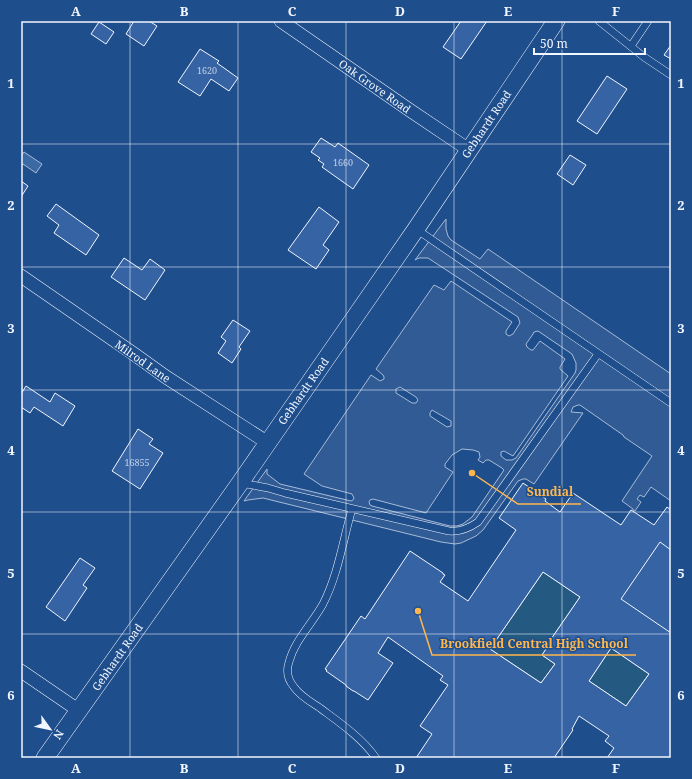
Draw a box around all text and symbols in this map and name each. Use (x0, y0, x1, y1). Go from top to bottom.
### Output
text: A (71, 2, 81, 20)
text: B (180, 2, 189, 20)
text: C (288, 2, 297, 20)
text: D (395, 2, 405, 20)
text: E (504, 2, 513, 20)
text: F (612, 2, 620, 20)
scale bar (534, 30, 645, 56)
text: 50 m (540, 35, 568, 52)
street label: Oak Grove Road (336, 56, 414, 117)
house number: 1620 (197, 64, 217, 77)
text: 1 (7, 74, 15, 92)
text: 1 (677, 74, 685, 92)
street label: Gebhardt Road (458, 87, 514, 161)
house number: 1660 (333, 156, 353, 169)
text: 2 (7, 196, 15, 214)
text: 2 (677, 196, 685, 214)
text: 3 (7, 319, 15, 337)
text: 3 (677, 319, 685, 337)
street label: Milrod Lane (112, 336, 174, 386)
street label: Gebhardt Road (274, 354, 332, 428)
text: 4 (7, 441, 15, 459)
text: 4 (677, 441, 685, 459)
house number: 16855 (124, 456, 150, 469)
callout: Sundial (518, 480, 581, 504)
text: Sundial (527, 483, 574, 500)
text: 5 (7, 564, 15, 582)
text: 5 (677, 564, 685, 582)
street label: Gebhardt Road (88, 620, 146, 694)
callout: Brookfield Central High School (432, 631, 636, 655)
text: Brookfield Central High School (440, 635, 629, 652)
text: 6 (7, 686, 15, 704)
text: 6 (677, 686, 685, 704)
north arrow (30, 709, 70, 749)
text: N (50, 727, 67, 743)
text: A (71, 759, 81, 777)
text: B (180, 759, 189, 777)
text: C (288, 759, 297, 777)
text: D (395, 759, 405, 777)
text: E (504, 759, 513, 777)
text: F (612, 759, 620, 777)

